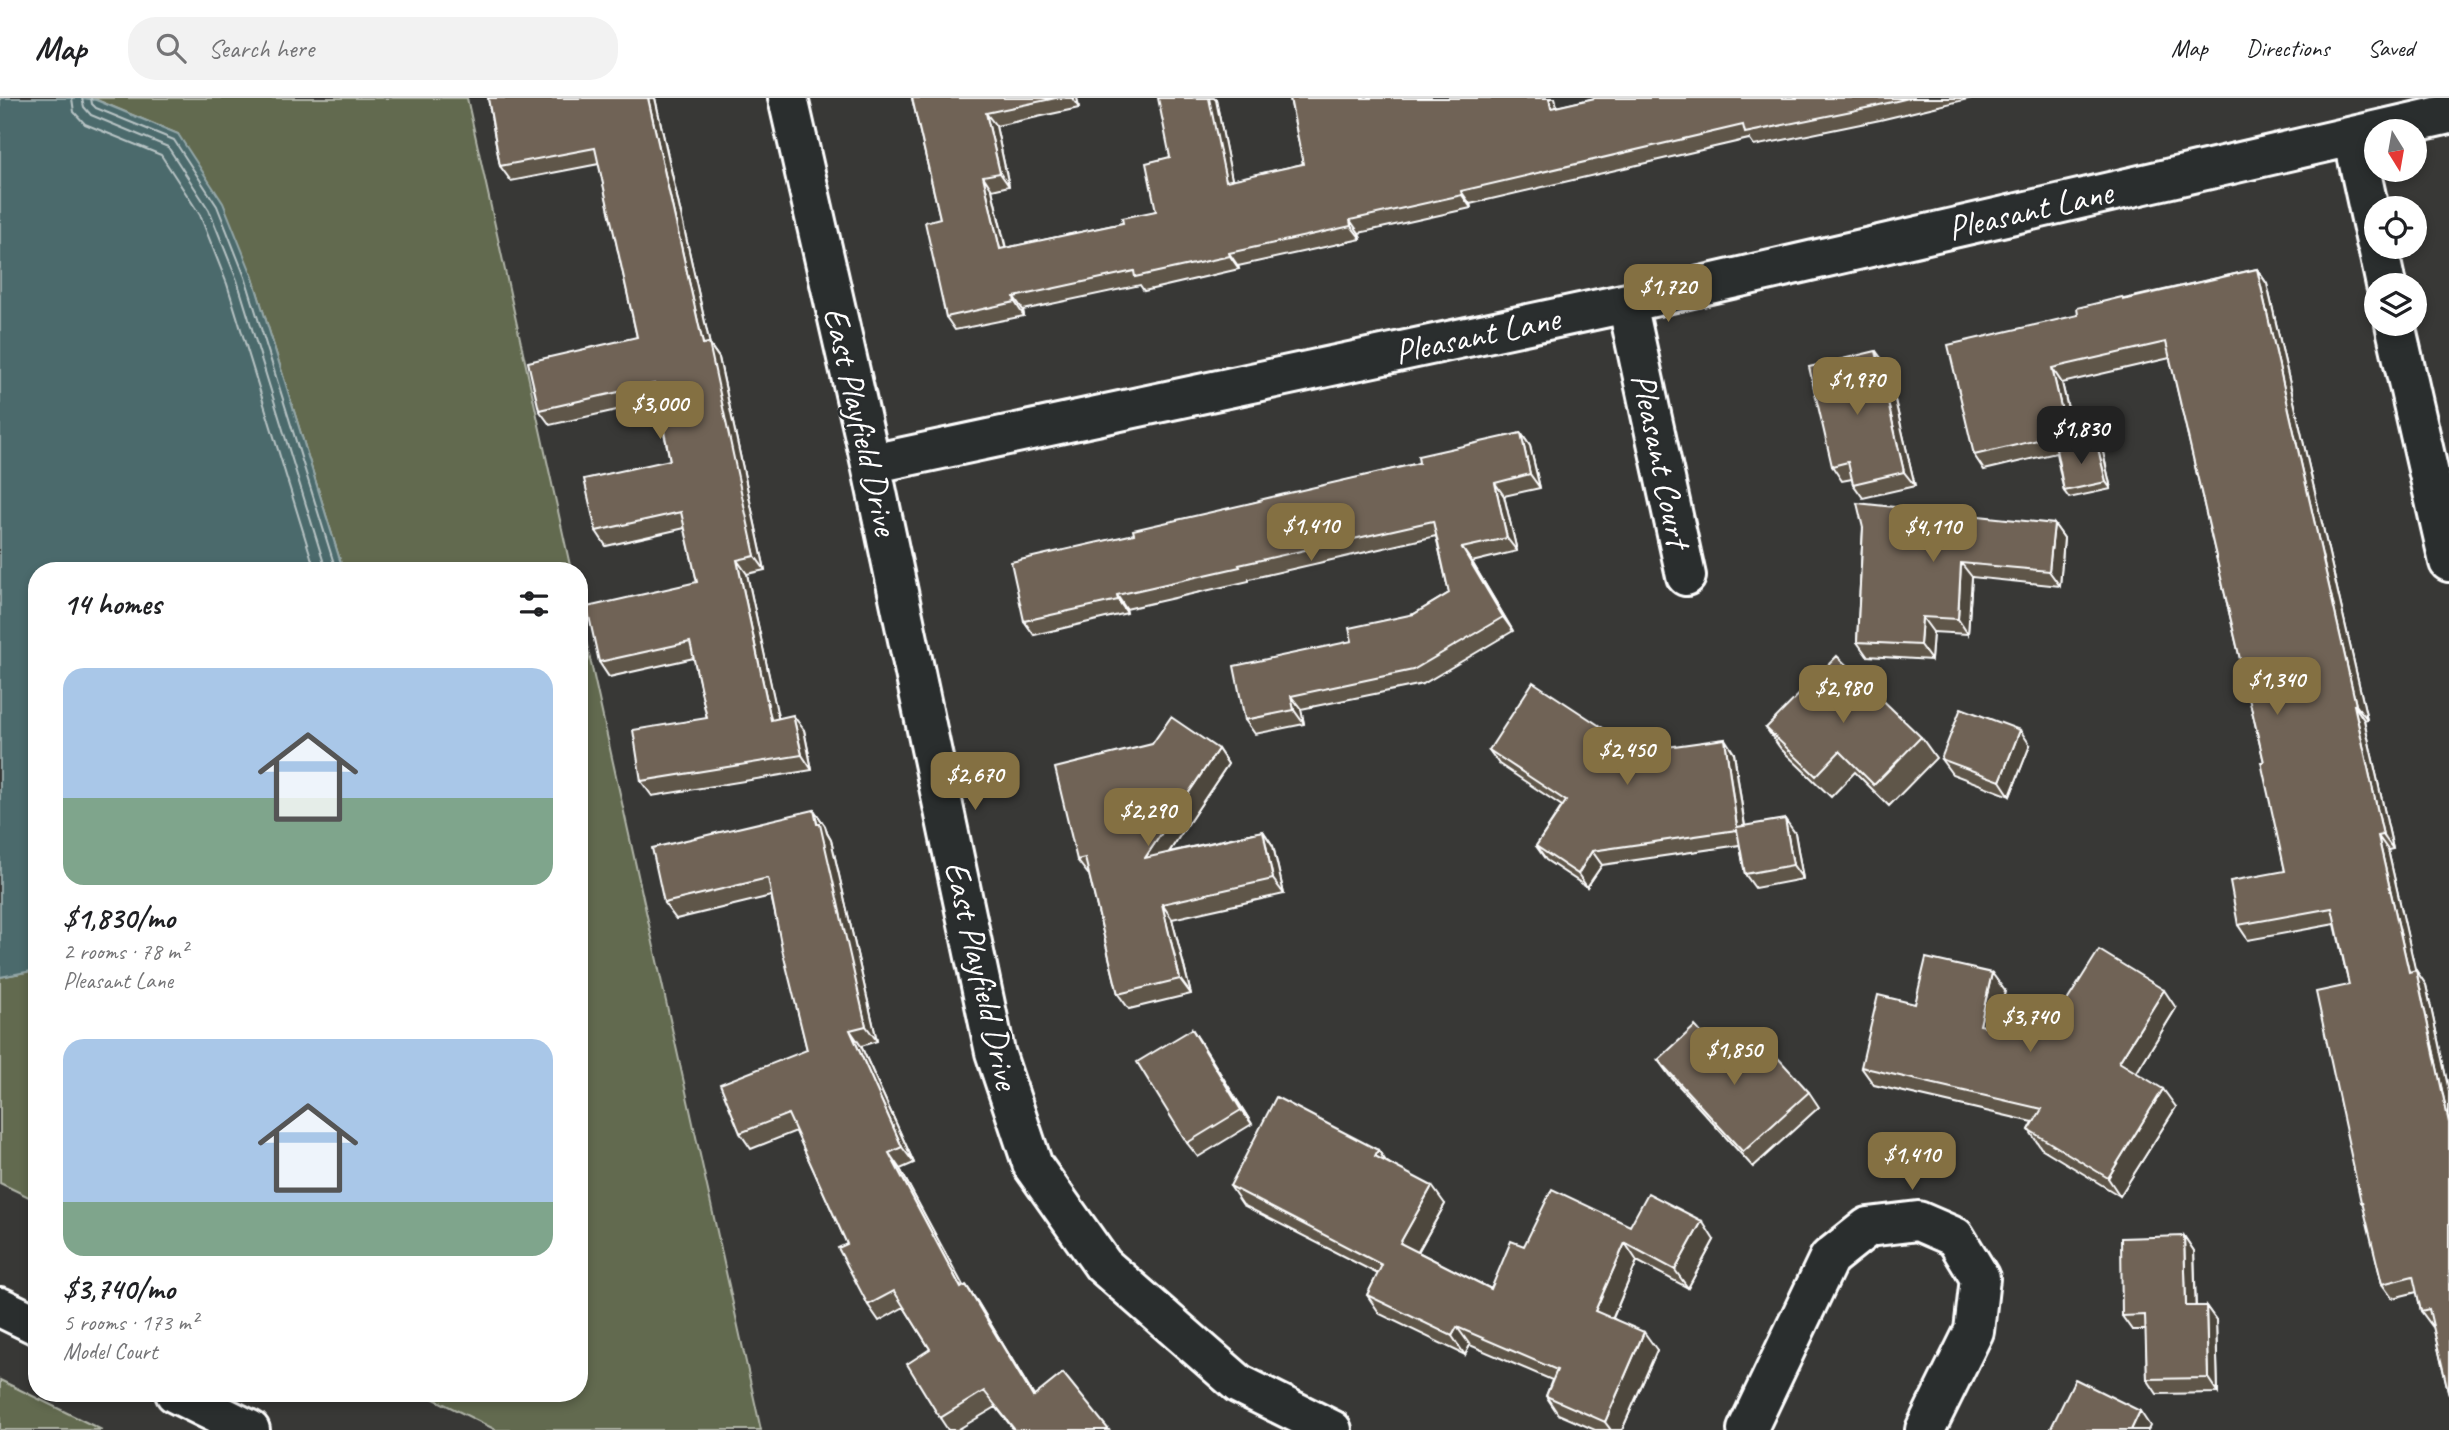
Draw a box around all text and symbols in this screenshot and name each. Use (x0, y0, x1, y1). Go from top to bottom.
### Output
search box (128, 17, 618, 80)
text: Map (35, 27, 86, 69)
icon: search (152, 29, 190, 67)
text: Search here (208, 32, 314, 65)
text: Map (2171, 33, 2208, 63)
text: Directions (2246, 33, 2329, 63)
text: Saved (2367, 33, 2414, 63)
north arrow (2364, 119, 2427, 182)
map controls (2364, 119, 2427, 336)
street label: Pleasant Lane (1943, 169, 2119, 251)
button: locate (2364, 196, 2427, 259)
pin: $1,720 (1611, 264, 1725, 324)
text: $1,720 (1640, 272, 1696, 301)
button: layers (2364, 273, 2427, 336)
street label: Pleasant Lane (1390, 295, 1566, 374)
street label: East Playfield Drive (813, 303, 910, 542)
pin: $1,970 (1800, 358, 1914, 417)
text: $1,970 (1829, 365, 1885, 394)
street label: Pleasant Court (1621, 369, 1702, 555)
pin: $3,000 (603, 382, 717, 441)
text: $3,000 (632, 389, 688, 418)
pin: $1,830 (2024, 406, 2138, 466)
text: $1,830 (2053, 414, 2109, 443)
pin: $1,410 (1254, 504, 1368, 563)
pin: $4,110 (1876, 504, 1990, 564)
text: $1,410 (1283, 511, 1339, 540)
text: $4,110 (1905, 512, 1961, 541)
text: 14 homes (63, 585, 161, 623)
icon: filters (515, 585, 553, 623)
pin: $1,340 (2220, 658, 2334, 717)
text: $1,340 (2249, 665, 2305, 694)
pin: $2,980 (1786, 666, 1900, 725)
text: $2,980 (1815, 673, 1871, 702)
icon: home (245, 714, 371, 840)
pin: $2,450 (1570, 728, 1684, 787)
text: $2,450 (1599, 735, 1655, 764)
pin: $2,670 (918, 752, 1032, 812)
text: $2,670 (947, 760, 1003, 789)
pin: $2,290 (1091, 788, 1205, 848)
text: $2,290 (1120, 796, 1176, 825)
street label: East Playfield Drive (934, 857, 1031, 1096)
text: $1,830/mo (63, 899, 175, 937)
text: 2 rooms · 78 m² (63, 937, 187, 966)
text: Pleasant Lane (63, 966, 173, 995)
pin: $3,740 (1973, 995, 2087, 1054)
text: $3,740 (2002, 1002, 2058, 1031)
pin: $1,850 (1677, 1028, 1791, 1087)
text: $1,850 (1706, 1035, 1762, 1064)
icon: home (245, 1085, 371, 1211)
pin: $1,410 (1855, 1132, 1969, 1192)
text: $1,410 (1884, 1140, 1940, 1169)
text: $3,740/mo (63, 1270, 175, 1308)
text: 5 rooms · 173 m² (63, 1308, 198, 1337)
text: Model Court (63, 1337, 157, 1366)

